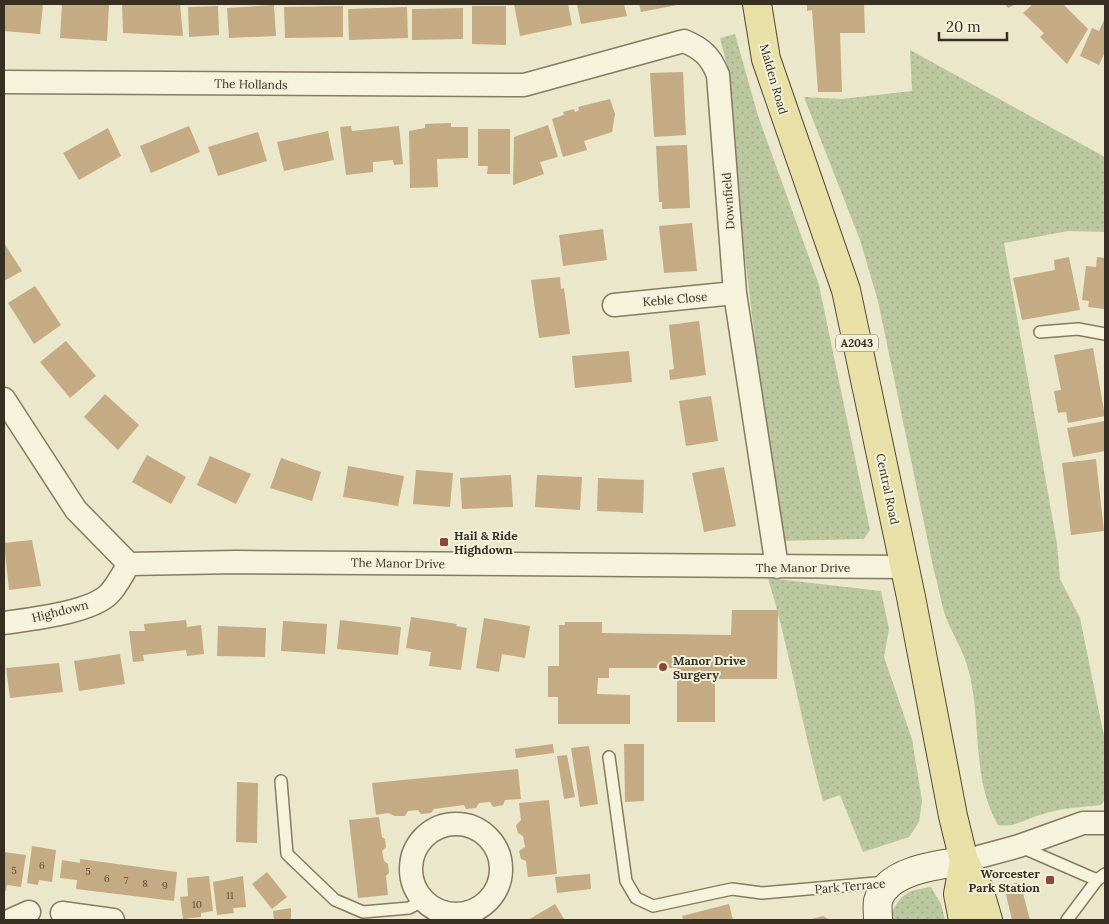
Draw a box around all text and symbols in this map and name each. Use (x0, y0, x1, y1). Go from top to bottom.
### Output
scale bar (939, 10, 1006, 42)
text: 20 m (946, 17, 981, 36)
street label: Malden Road (757, 42, 791, 116)
street label: The Hollands (214, 76, 288, 92)
street label: Downfield (719, 172, 737, 230)
street label: Keble Close (642, 289, 709, 309)
road number: A2043 (836, 334, 878, 352)
street label: Central Road (873, 452, 903, 526)
place label: Hail & Ride Highdown (454, 528, 518, 557)
marker: Hail & Ride Highdown (438, 536, 450, 548)
street label: The Manor Drive (351, 555, 446, 571)
street label: The Manor Drive (756, 560, 851, 575)
street label: Highdown (30, 597, 90, 625)
place label: Manor Drive Surgery (673, 653, 746, 682)
marker: Manor Drive Surgery (657, 661, 669, 673)
house number: 6 (39, 859, 45, 872)
house number: 5 (11, 864, 17, 877)
house number: 5 (85, 865, 91, 878)
place label: Worcester Park Station (969, 866, 1040, 895)
house number: 6 (104, 872, 110, 885)
house number: 7 (124, 874, 129, 887)
marker: Worcester Park Station (1044, 874, 1056, 886)
street label: Park Terrace (814, 875, 887, 897)
house number: 8 (142, 877, 148, 890)
house number: 9 (162, 879, 168, 892)
house number: 11 (226, 889, 234, 902)
house number: 10 (192, 898, 202, 911)

